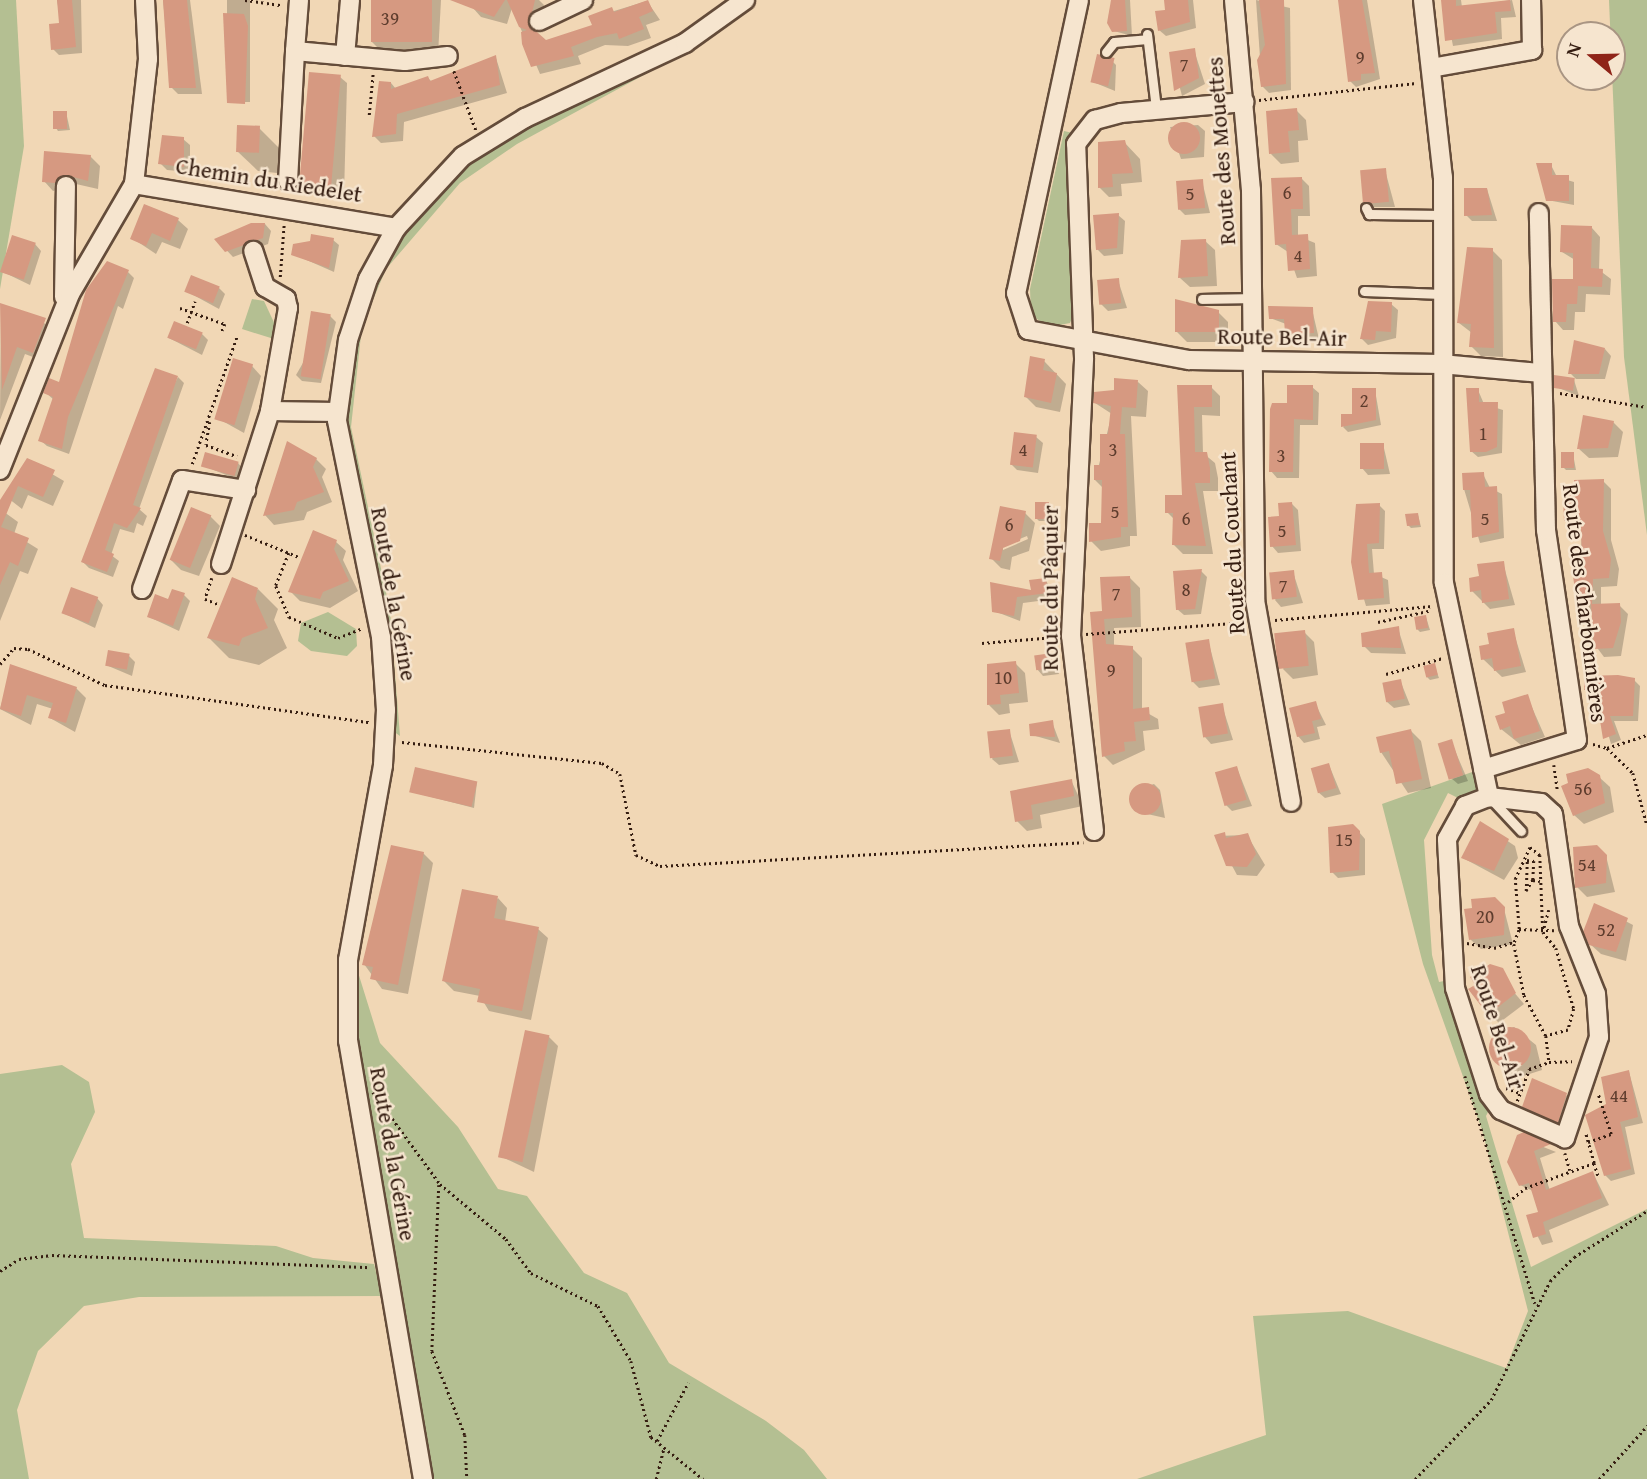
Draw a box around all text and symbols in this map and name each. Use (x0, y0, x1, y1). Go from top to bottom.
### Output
house number: 39 (381, 8, 399, 30)
north arrow (1556, 21, 1626, 91)
text: N (1558, 39, 1588, 60)
house number: 9 (1355, 47, 1365, 69)
house number: 7 (1179, 54, 1189, 76)
street label: Route des Mouettes (1201, 56, 1241, 246)
street label: Chemin du Riedelet (174, 152, 364, 208)
house number: 6 (1282, 182, 1292, 204)
house number: 5 (1185, 183, 1195, 205)
house number: 4 (1293, 245, 1303, 267)
street label: Route Bel-Air (1217, 322, 1347, 352)
house number: 2 (1359, 390, 1369, 412)
house number: 1 (1478, 423, 1488, 445)
house number: 4 (1018, 439, 1028, 461)
house number: 3 (1108, 439, 1118, 461)
house number: 3 (1276, 445, 1286, 467)
street label: Route du Couchant (1213, 451, 1251, 635)
street label: Route des Charbonnières (1557, 482, 1613, 724)
house number: 5 (1110, 501, 1120, 523)
street label: Route de la Gérine (365, 505, 423, 683)
street label: Route du Pâquier (1036, 505, 1064, 671)
house number: 6 (1181, 508, 1191, 530)
house number: 5 (1480, 508, 1490, 530)
house number: 6 (1004, 514, 1014, 536)
house number: 5 (1277, 520, 1287, 542)
house number: 7 (1278, 575, 1288, 597)
house number: 8 (1181, 579, 1191, 601)
house number: 7 (1111, 583, 1121, 605)
house number: 9 (1106, 660, 1116, 682)
house number: 10 (994, 667, 1012, 689)
house number: 56 (1574, 778, 1592, 800)
house number: 15 (1335, 829, 1353, 851)
house number: 54 (1578, 854, 1596, 876)
house number: 20 (1476, 906, 1494, 928)
house number: 52 (1597, 919, 1615, 941)
street label: Route Bel-Air (1465, 961, 1531, 1093)
street label: Route de la Gérine (364, 1065, 422, 1243)
house number: 44 (1610, 1085, 1628, 1107)

